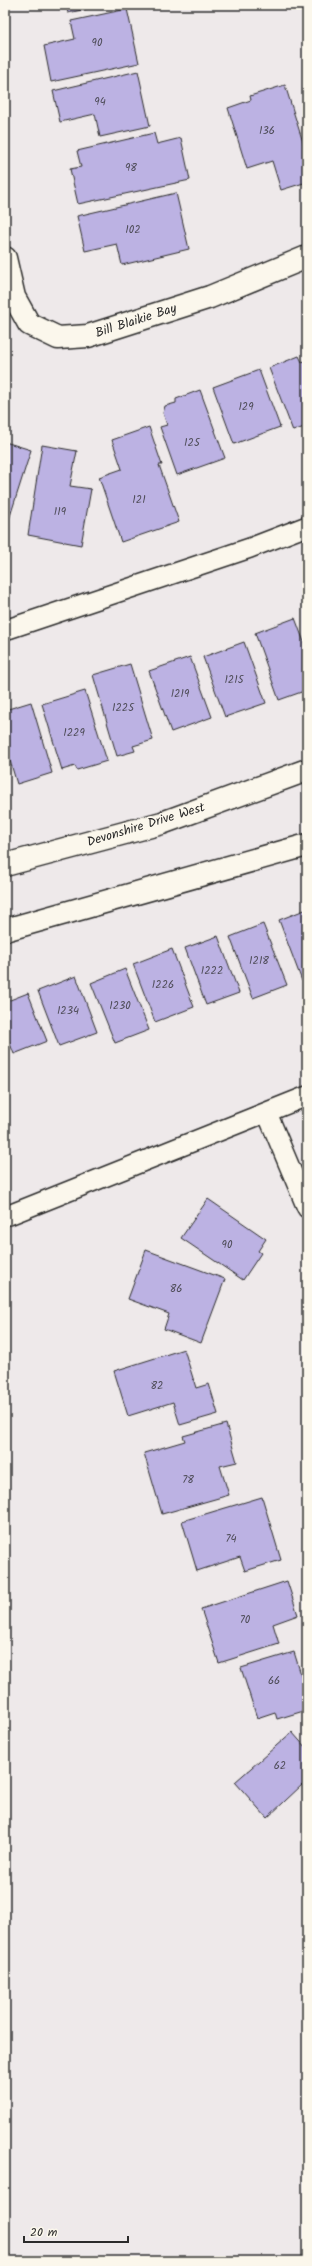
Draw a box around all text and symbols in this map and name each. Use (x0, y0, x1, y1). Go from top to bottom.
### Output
house number: 90 (92, 34, 103, 52)
house number: 94 (94, 93, 106, 111)
house number: 136 (259, 122, 275, 140)
house number: 98 (125, 159, 137, 177)
house number: 102 (125, 221, 141, 239)
street label: Bill Blaikie Bay (93, 298, 180, 344)
house number: 129 (238, 398, 254, 416)
house number: 125 (184, 434, 201, 452)
house number: 121 (132, 491, 146, 509)
house number: 119 (54, 503, 67, 521)
house number: 1215 (224, 671, 245, 689)
house number: 1219 (171, 685, 190, 703)
house number: 1225 (112, 699, 135, 717)
house number: 1229 (63, 724, 85, 742)
street label: Devonshire Drive West (84, 797, 209, 853)
house number: 1218 (249, 952, 269, 970)
house number: 1222 (201, 962, 223, 980)
house number: 1226 (152, 976, 174, 994)
house number: 1230 (109, 997, 131, 1015)
house number: 1234 (57, 1002, 79, 1020)
house number: 90 (222, 1236, 233, 1254)
house number: 86 (170, 1280, 182, 1298)
house number: 82 (150, 1377, 164, 1395)
house number: 78 (182, 1471, 194, 1489)
house number: 74 (225, 1530, 237, 1548)
house number: 70 (240, 1611, 251, 1629)
house number: 66 (268, 1672, 280, 1690)
house number: 62 (274, 1757, 286, 1775)
scale bar (24, 2218, 128, 2244)
text: 20 m (30, 2223, 58, 2242)

